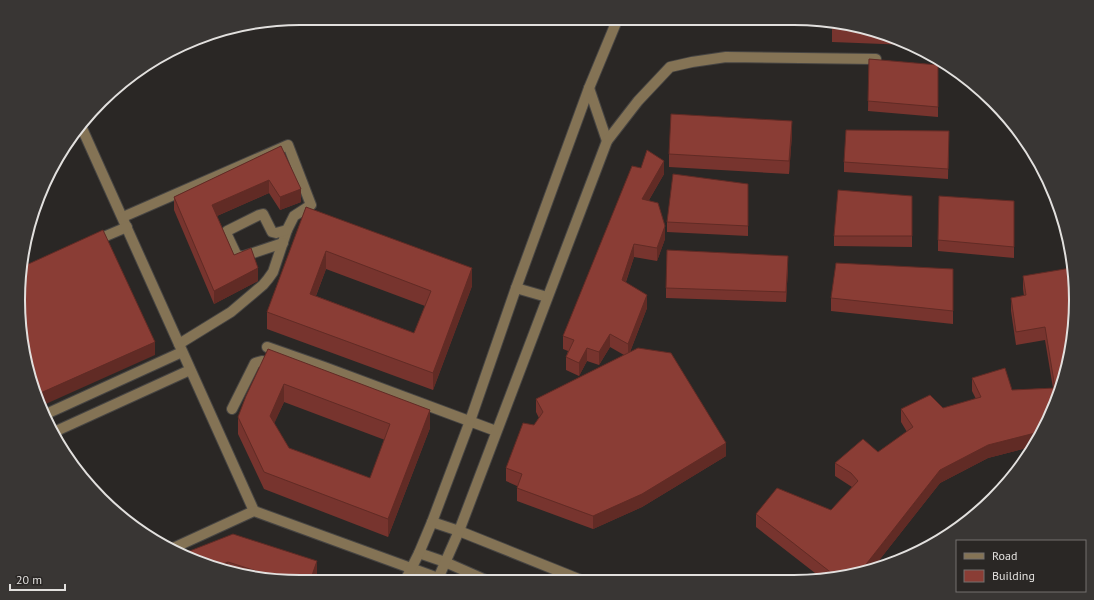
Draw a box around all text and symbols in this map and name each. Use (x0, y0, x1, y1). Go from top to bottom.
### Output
legend (956, 540, 1086, 592)
text: Road (992, 548, 1017, 563)
scale bar (10, 566, 65, 592)
text: Building (992, 568, 1035, 583)
text: 20 m (16, 572, 42, 587)

